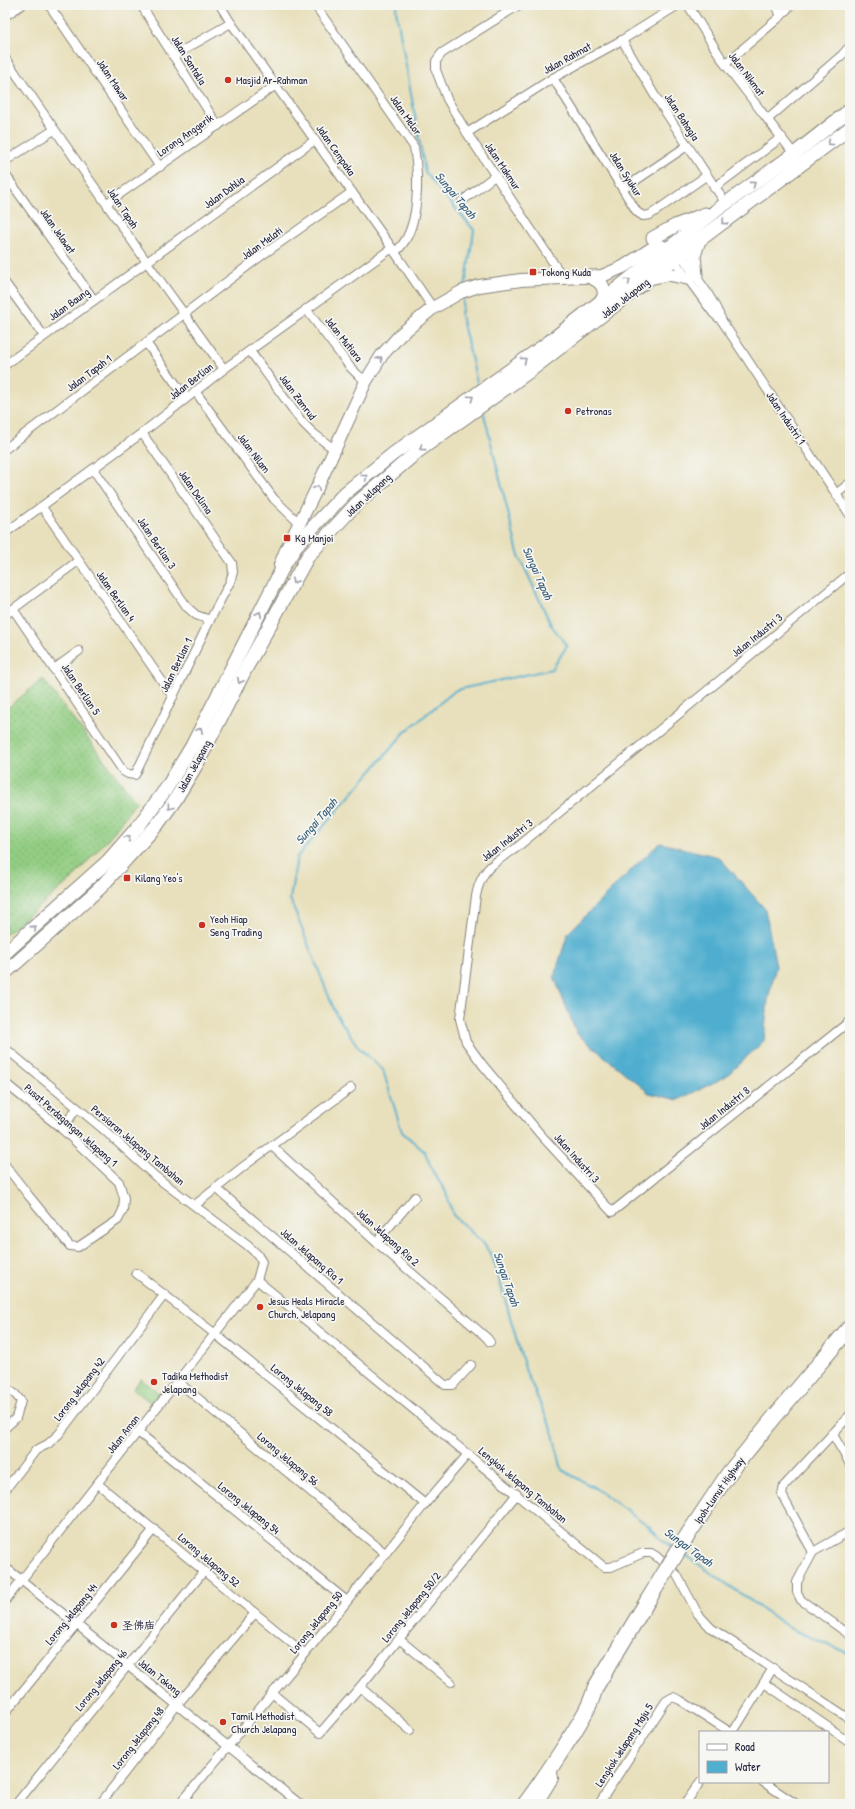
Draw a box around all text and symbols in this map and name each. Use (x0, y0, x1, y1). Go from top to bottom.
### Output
street label: Jalan Santalia (168, 33, 210, 88)
street label: Jalan Rahmat (541, 39, 594, 77)
street label: Jalan Nikmat (726, 49, 768, 99)
street label: Jalan Mawar (94, 56, 133, 104)
place label: Masjid Ar-Rahman (236, 73, 308, 87)
marker: Masjid Ar-Rahman (223, 75, 233, 85)
street label: Jalan Bahagia (662, 91, 703, 144)
street label: Jalan Melor (387, 92, 425, 138)
street label: Lorong Anggerik (154, 110, 216, 159)
street label: Jalan Cempaka (313, 122, 359, 179)
street label: Jalan Makmur (482, 139, 525, 193)
one-way arrow (828, 139, 835, 146)
street label: Jalan Syukur (607, 149, 646, 200)
water label: Sungai Tapah (431, 168, 481, 223)
street label: Jalan Dahlia (201, 172, 248, 211)
one-way arrow (749, 182, 756, 189)
street label: Jalan Tapah (104, 185, 142, 231)
street label: Jalan Jelawat (37, 206, 79, 256)
one-way arrow (721, 217, 728, 225)
street label: Jalan Melati (239, 223, 285, 263)
place label: Tokong Kuda (541, 265, 591, 279)
marker: Tokong Kuda (528, 267, 538, 277)
street label: Jalan Jelapang (598, 275, 652, 321)
one-way arrow (623, 279, 630, 286)
street label: Jalan Baung (46, 284, 92, 324)
street label: Jalan Mutiara (322, 314, 366, 365)
street label: Jalan Tapah 1 (64, 352, 114, 394)
one-way arrow (375, 356, 383, 363)
one-way arrow (520, 358, 527, 365)
street label: Jalan Berlian (166, 359, 216, 403)
street label: Jalan Zamrud (276, 371, 320, 423)
street label: Jalan Industri 1 (763, 389, 809, 447)
one-way arrow (467, 396, 474, 403)
place label: Petronas (576, 404, 612, 418)
marker: Petronas (563, 406, 573, 416)
street label: Jalan Nilam (235, 430, 274, 476)
one-way arrow (419, 443, 426, 451)
street label: Jalan Delima (176, 468, 216, 517)
street label: Jalan Jelapang (342, 470, 394, 520)
one-way arrow (360, 475, 367, 482)
one-way arrow (312, 485, 320, 493)
street label: Jalan Berlian 3 (135, 514, 179, 572)
place label: Kg Manjoi (295, 531, 334, 545)
marker: Kg Manjoi (282, 533, 292, 543)
water label: Sungai Tapah (519, 544, 558, 603)
street label: Jalan Berlian 4 (93, 568, 139, 624)
one-way arrow (292, 577, 299, 584)
street label: Jalan Industri 3 (729, 610, 785, 660)
one-way arrow (254, 611, 262, 618)
street label: Jalan Berlian 1 (157, 636, 195, 694)
street label: Jalan Berlian 5 (59, 661, 104, 718)
one-way arrow (237, 676, 244, 684)
one-way arrow (195, 726, 203, 734)
street label: Jalan Jelapang (174, 737, 214, 795)
water label: Sungai Tapah (291, 793, 342, 848)
one-way arrow (168, 802, 175, 809)
street label: Jalan Industri 3 (478, 815, 536, 864)
one-way arrow (124, 835, 131, 843)
place label: Kilang Yeo's (135, 871, 183, 885)
marker: Kilang Yeo's (122, 873, 132, 883)
place label: Yeoh Hiap Seng Trading (210, 912, 262, 939)
marker: Yeoh Hiap Seng Trading (197, 920, 207, 930)
one-way arrow (30, 925, 37, 932)
street label: Pusat Perdagangan Jelapang 1 (21, 1081, 121, 1169)
street label: Jalan Industri 8 (696, 1083, 752, 1133)
street label: Persiaran Jelapang Tambahan (88, 1102, 188, 1188)
street label: Jalan Industri 3 (551, 1130, 603, 1186)
street label: Jalan Jelapang Ria 2 (354, 1205, 422, 1269)
street label: Jalan Jelapang Ria 1 (278, 1225, 346, 1287)
water label: Sungai Tapah (490, 1250, 525, 1309)
place label: Jesus Heals Miracle Church, Jelapang (268, 1294, 345, 1321)
marker: Jesus Heals Miracle Church, Jelapang (255, 1302, 265, 1312)
street label: Lorong Jelapang 42 (51, 1354, 107, 1424)
street label: Lorong Jelapang 58 (268, 1361, 336, 1420)
place label: Tadika Methodist Jelapang (162, 1369, 228, 1396)
marker: Tadika Methodist Jelapang (149, 1377, 159, 1387)
street label: Jalan Aman (104, 1412, 142, 1456)
street label: Lorong Jelapang 56 (254, 1429, 322, 1489)
street label: Lengkok Jelapang Tambahan (476, 1444, 570, 1526)
street label: Ipoh-Lumut Highway (691, 1453, 747, 1526)
street label: Lorong Jelapang 54 (215, 1479, 283, 1537)
water label: Sungai Tapah (661, 1524, 718, 1571)
street label: Lorong Jelapang 52 (175, 1530, 243, 1590)
street label: Lorong Jelapang 50/2 (378, 1569, 444, 1645)
street label: Lorong Jelapang 44 (42, 1580, 100, 1648)
street label: Lorong Jelapang 50 (287, 1588, 345, 1656)
place label: 圣佛庙 (122, 1618, 155, 1632)
marker: 圣佛庙 (109, 1620, 119, 1630)
street label: Lorong Jelapang 46 (72, 1646, 130, 1714)
street label: Jalan Tokong (136, 1655, 185, 1699)
street label: Lengkok Jelapang Maju 5 (592, 1700, 656, 1789)
street label: Lorong Jelapang 48 (109, 1704, 167, 1772)
place label: Tamil Methodist Church Jelapang (231, 1709, 296, 1736)
marker: Tamil Methodist Church Jelapang (218, 1717, 228, 1727)
legend (699, 1731, 829, 1783)
text: Road (735, 1738, 755, 1755)
text: Water (735, 1758, 761, 1775)

